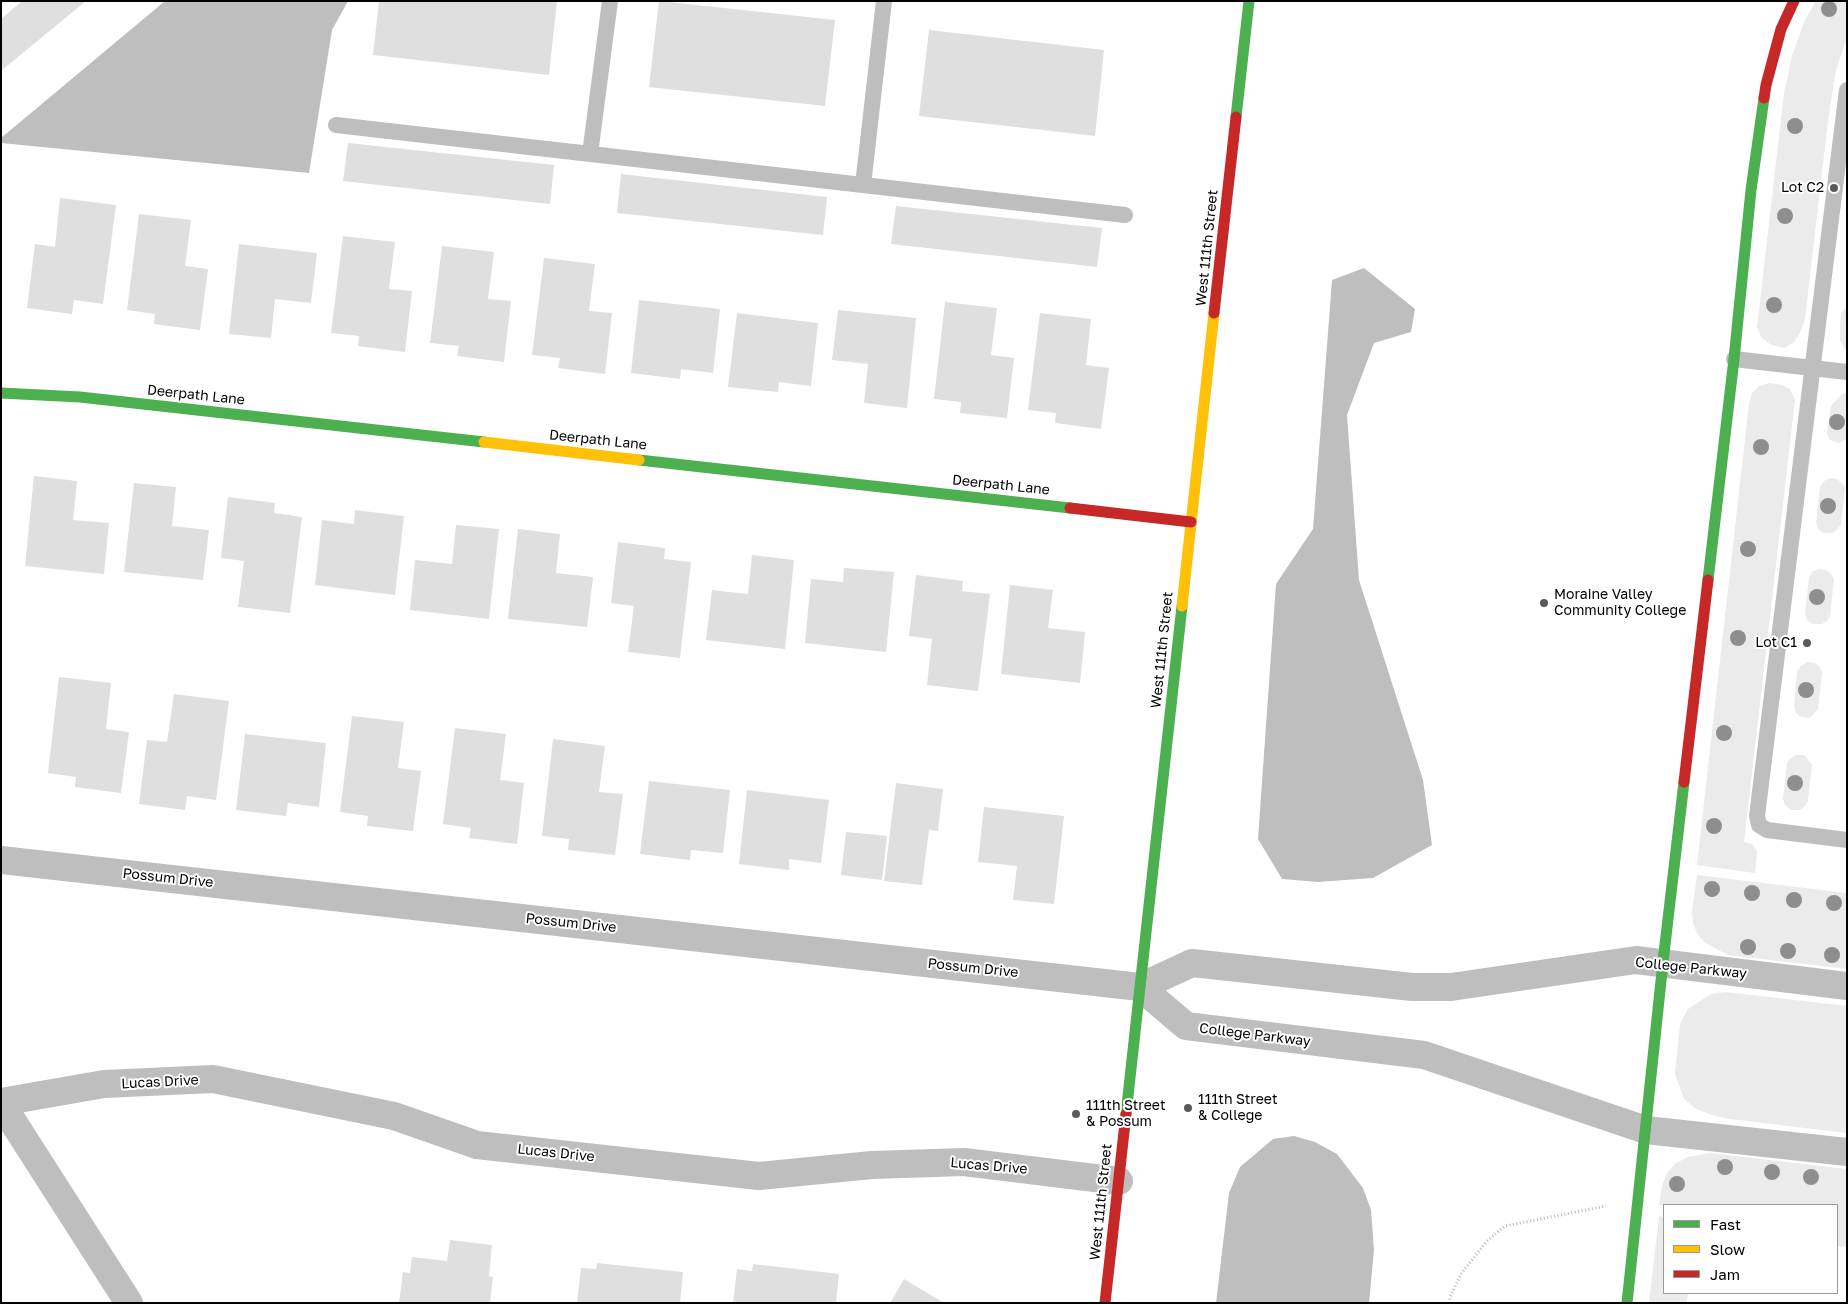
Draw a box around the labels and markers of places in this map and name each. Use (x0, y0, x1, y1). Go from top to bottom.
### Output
place label: Lot C2 (1781, 180, 1824, 196)
marker: Lot C2 (1828, 182, 1840, 194)
place label: Moraine Valley Community College (1554, 587, 1686, 620)
marker: Moraine Valley Community College (1538, 597, 1550, 609)
place label: Lot C1 (1755, 635, 1797, 651)
marker: Lot C1 (1801, 637, 1813, 649)
place label: 111th Street & College (1198, 1092, 1278, 1124)
place label: 111th Street & Possum (1086, 1098, 1166, 1130)
marker: 111th Street & College (1182, 1102, 1194, 1114)
marker: 111th Street & Possum (1070, 1108, 1082, 1120)

